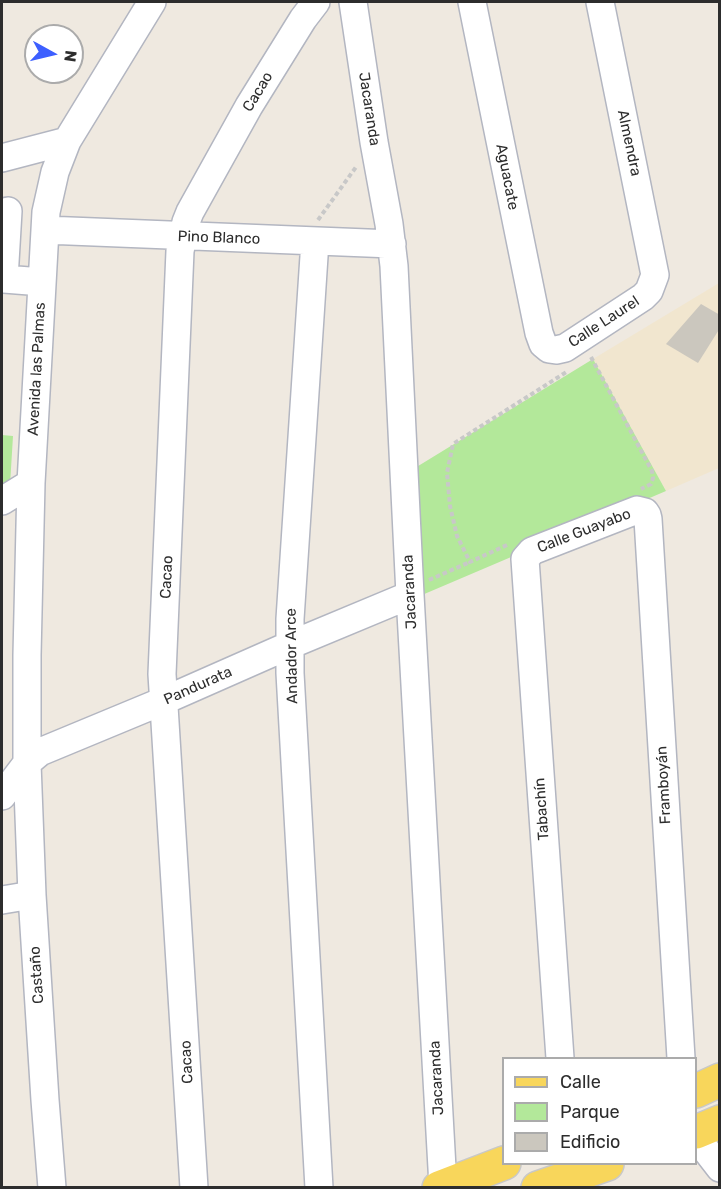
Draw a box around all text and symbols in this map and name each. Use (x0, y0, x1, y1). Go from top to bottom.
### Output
north arrow (24, 24, 84, 84)
text: N (60, 49, 81, 63)
street label: Cacao (239, 69, 277, 115)
street label: Jacaranda (354, 71, 384, 147)
street label: Almendra (613, 108, 645, 178)
street label: Aguacate (492, 142, 522, 212)
street label: Pino Blanco (177, 228, 261, 248)
street label: Calle Laurel (565, 292, 643, 352)
street label: Avenida las Palmas (25, 302, 49, 436)
street label: Calle Guayabo (535, 505, 633, 557)
street label: Jacaranda (399, 554, 421, 630)
street label: Cacao (157, 555, 177, 599)
street label: Andador Arce (282, 608, 302, 704)
street label: Pandurata (161, 663, 235, 709)
street label: Framboyán (653, 745, 675, 825)
street label: Tabachín (531, 777, 553, 841)
street label: Castaño (26, 946, 48, 1004)
street label: Cacao (177, 1040, 197, 1084)
street label: Jacaranda (426, 1040, 448, 1116)
legend (502, 1057, 697, 1165)
text: Calle (560, 1071, 601, 1093)
text: Parque (560, 1101, 620, 1123)
text: Edificio (560, 1131, 620, 1153)

